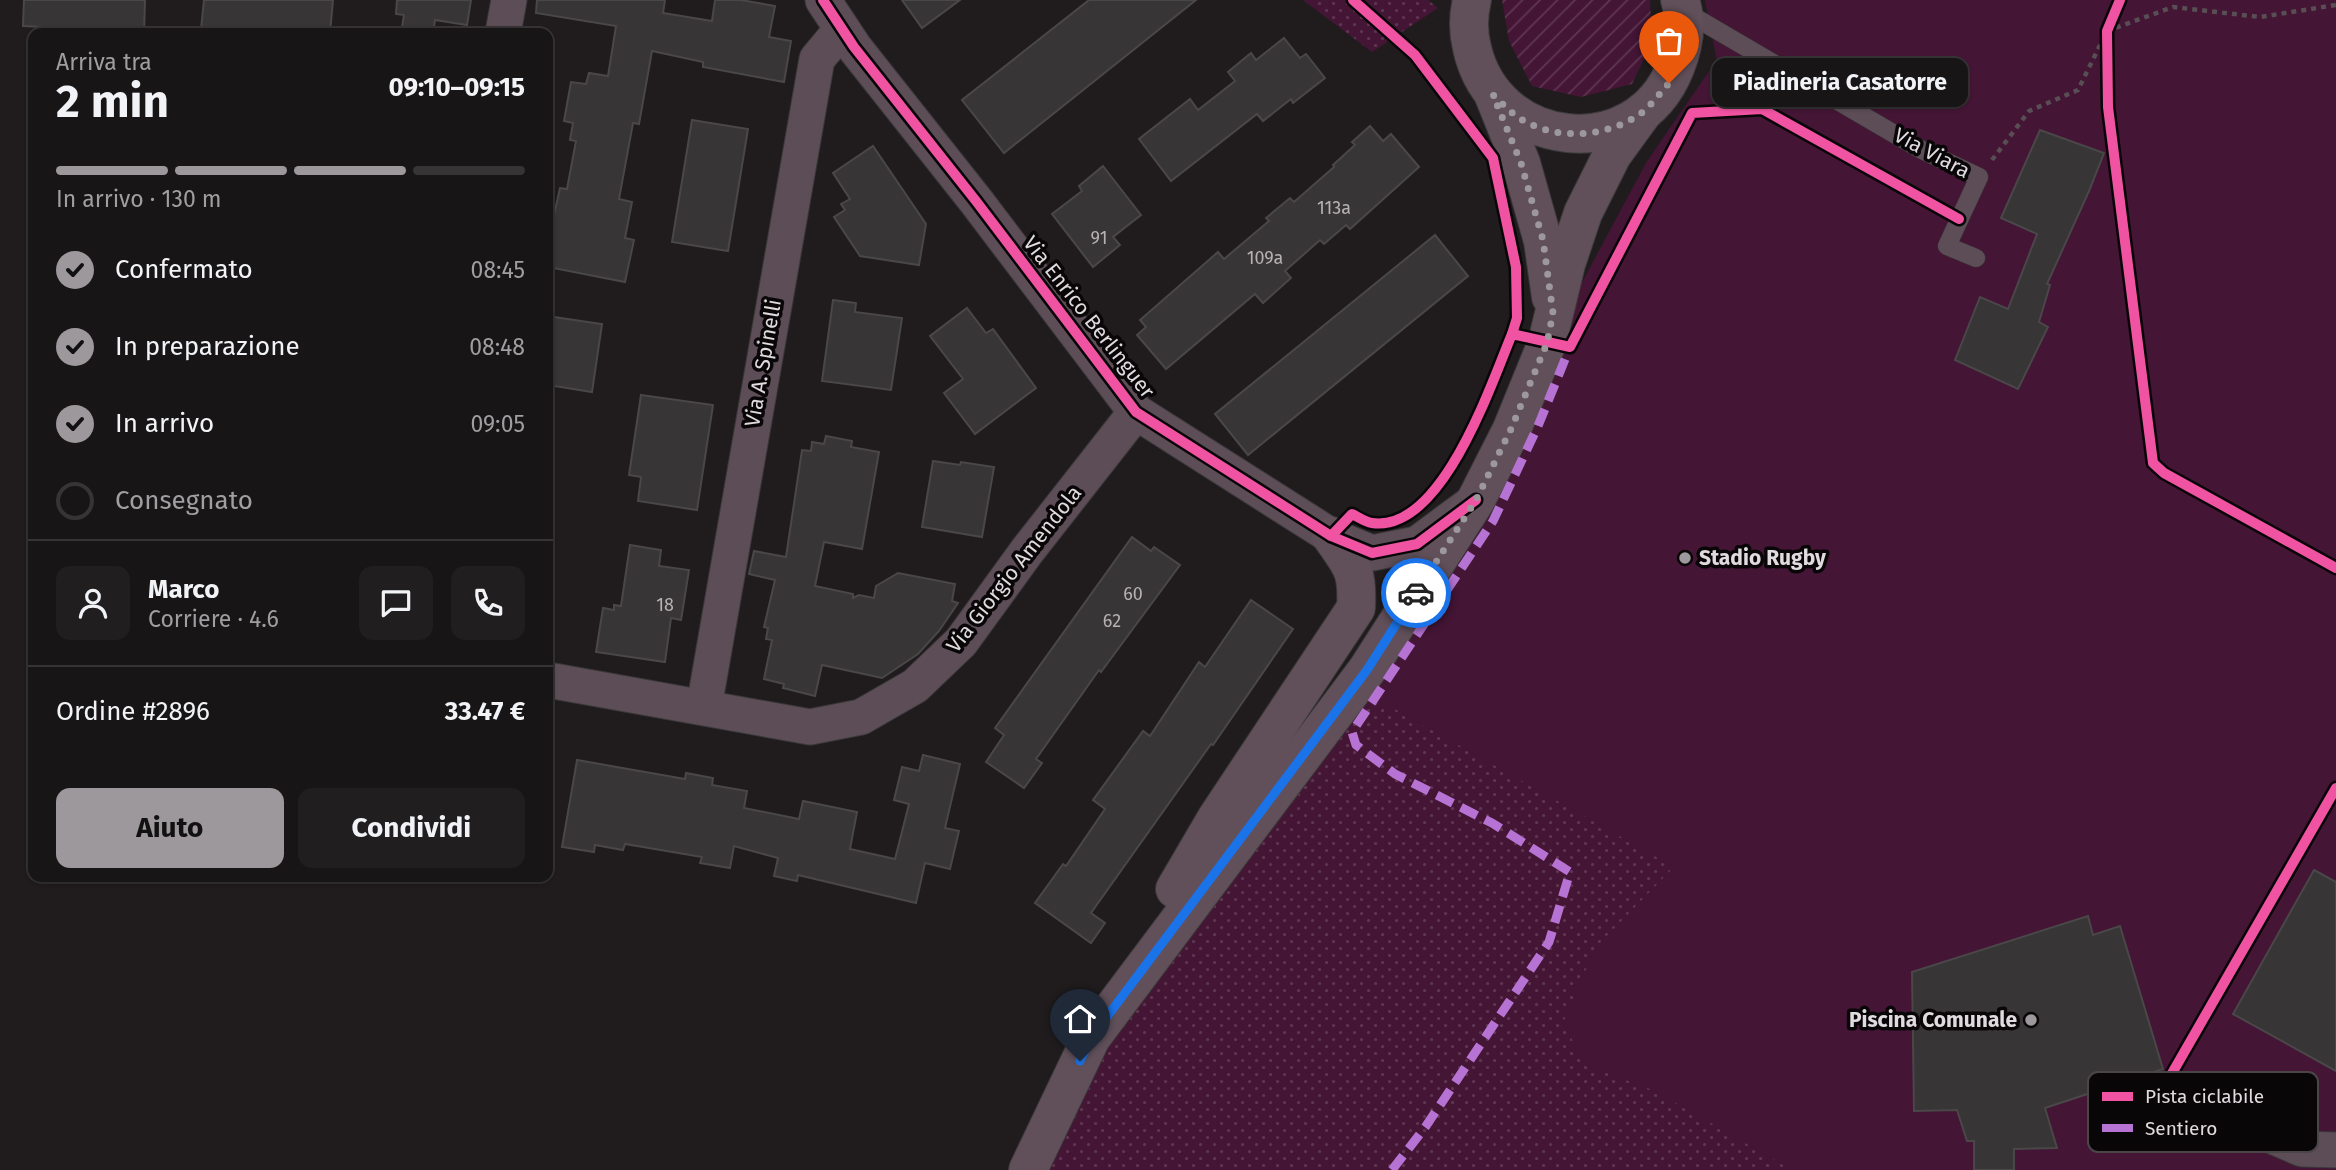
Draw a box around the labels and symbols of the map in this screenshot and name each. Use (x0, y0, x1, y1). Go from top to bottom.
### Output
pin (1639, 11, 1699, 83)
callout: Piadineria Casatorre (1711, 58, 1966, 108)
street label: Via Viara (1890, 122, 1974, 184)
house number: 113a (1317, 197, 1351, 219)
house number: 91 (1091, 227, 1107, 249)
street label: Via Enrico Berlinguer (1018, 231, 1160, 403)
house number: 109a (1247, 247, 1283, 269)
street label: Via A. Spinelli (739, 297, 787, 429)
street label: Via Giorgio Amendola (941, 480, 1087, 658)
place label: Stadio Rugby (1699, 545, 1826, 571)
marker: Stadio Rugby (1677, 550, 1693, 566)
courier (1381, 558, 1451, 628)
house number: 60 (1123, 583, 1143, 605)
house number: 18 (656, 594, 674, 616)
house number: 62 (1103, 610, 1121, 632)
pin (1050, 989, 1110, 1061)
place label: Piscina Comunale (1849, 1007, 2017, 1033)
marker: Piscina Comunale (2023, 1012, 2039, 1028)
legend (2088, 1072, 2318, 1152)
text: Pista ciclabile (2145, 1085, 2264, 1108)
text: Sentiero (2145, 1117, 2217, 1140)

